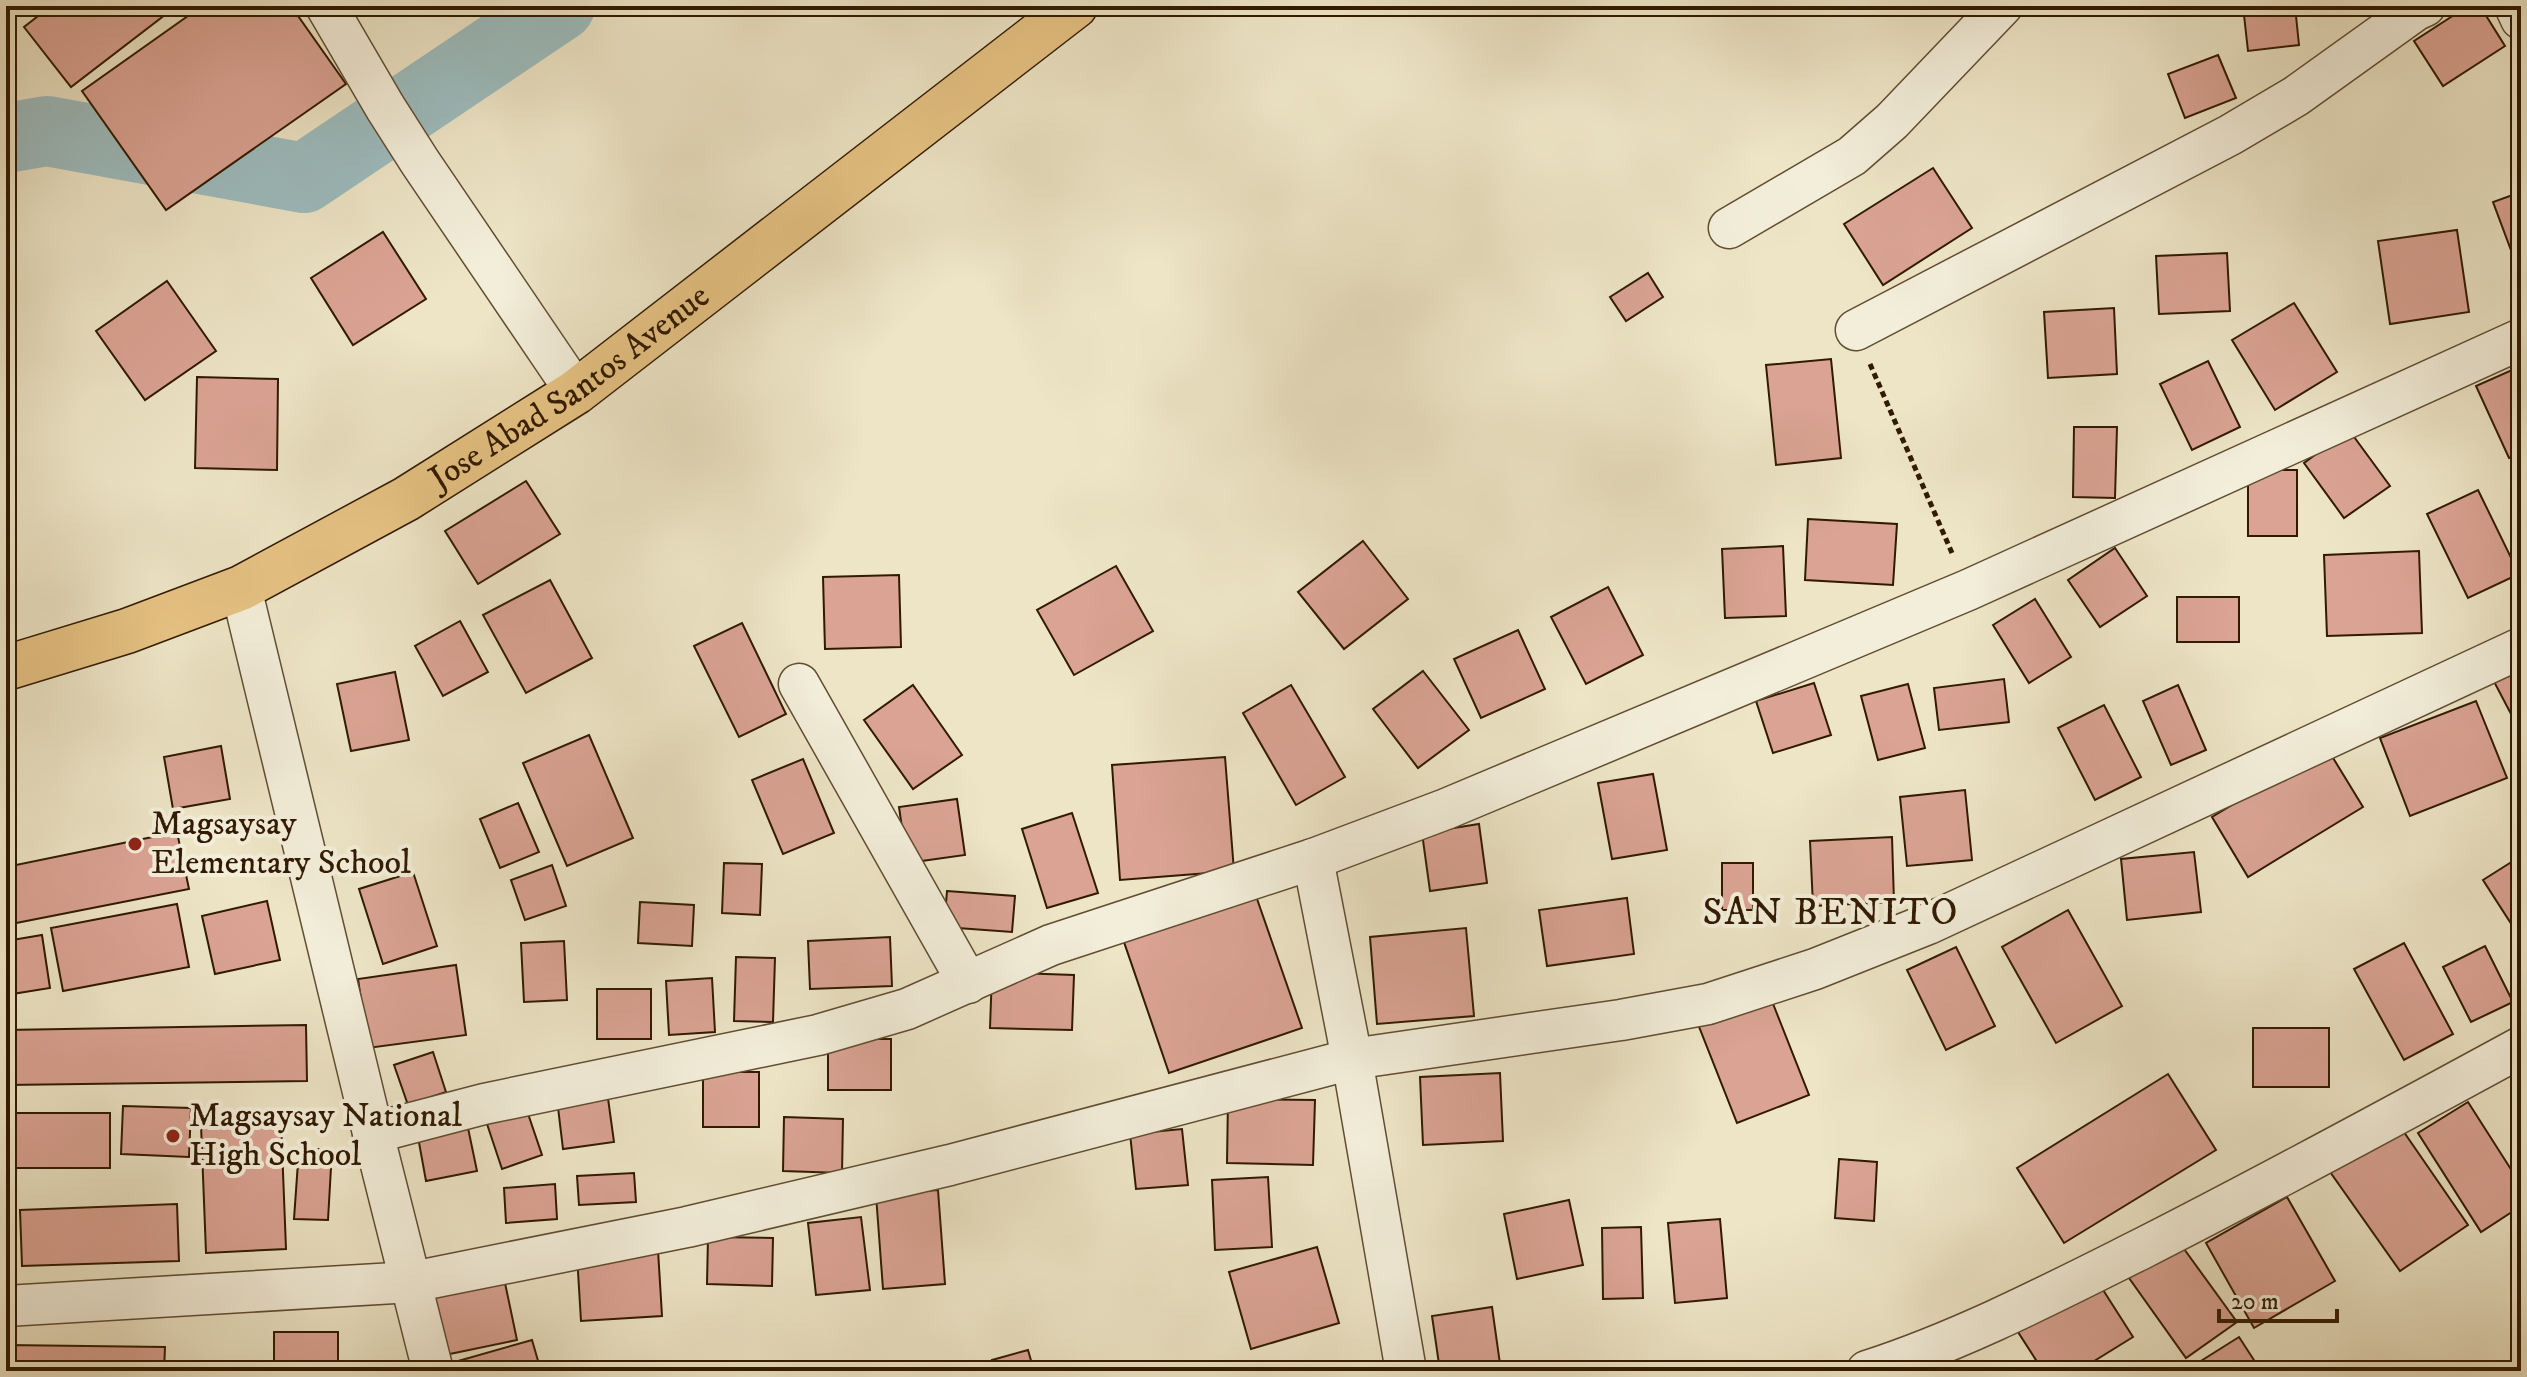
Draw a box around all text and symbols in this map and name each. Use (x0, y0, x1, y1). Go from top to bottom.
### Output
street label: Jose Abad Santos Avenue (419, 275, 718, 501)
place label: Magsaysay Elementary School (151, 803, 412, 884)
marker: Magsaysay Elementary School (126, 835, 144, 853)
district label: SAN BENITO (1703, 889, 1959, 937)
place label: Magsaysay National High School (189, 1095, 463, 1176)
marker: Magsaysay National High School (164, 1127, 182, 1145)
scale bar (2219, 1273, 2337, 1323)
text: 20 m (2231, 1287, 2279, 1317)

